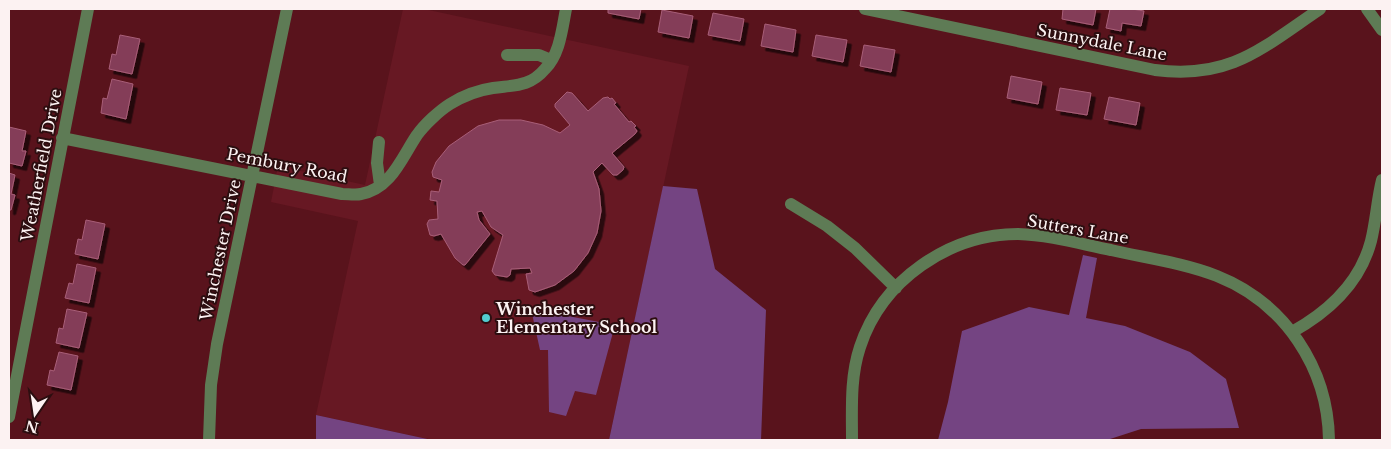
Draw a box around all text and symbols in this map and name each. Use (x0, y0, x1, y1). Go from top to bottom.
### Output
street label: Sunnydale Lane (1035, 20, 1169, 64)
street label: Weatherfield Drive (16, 87, 66, 244)
street label: Pembury Road (225, 143, 349, 187)
street label: Winchester Drive (195, 178, 245, 323)
street label: Sutters Lane (1026, 210, 1130, 248)
place label: Winchester Elementary School (495, 299, 658, 337)
marker: Winchester Elementary School (480, 312, 492, 324)
north arrow (10, 389, 60, 439)
text: N (24, 416, 41, 437)

